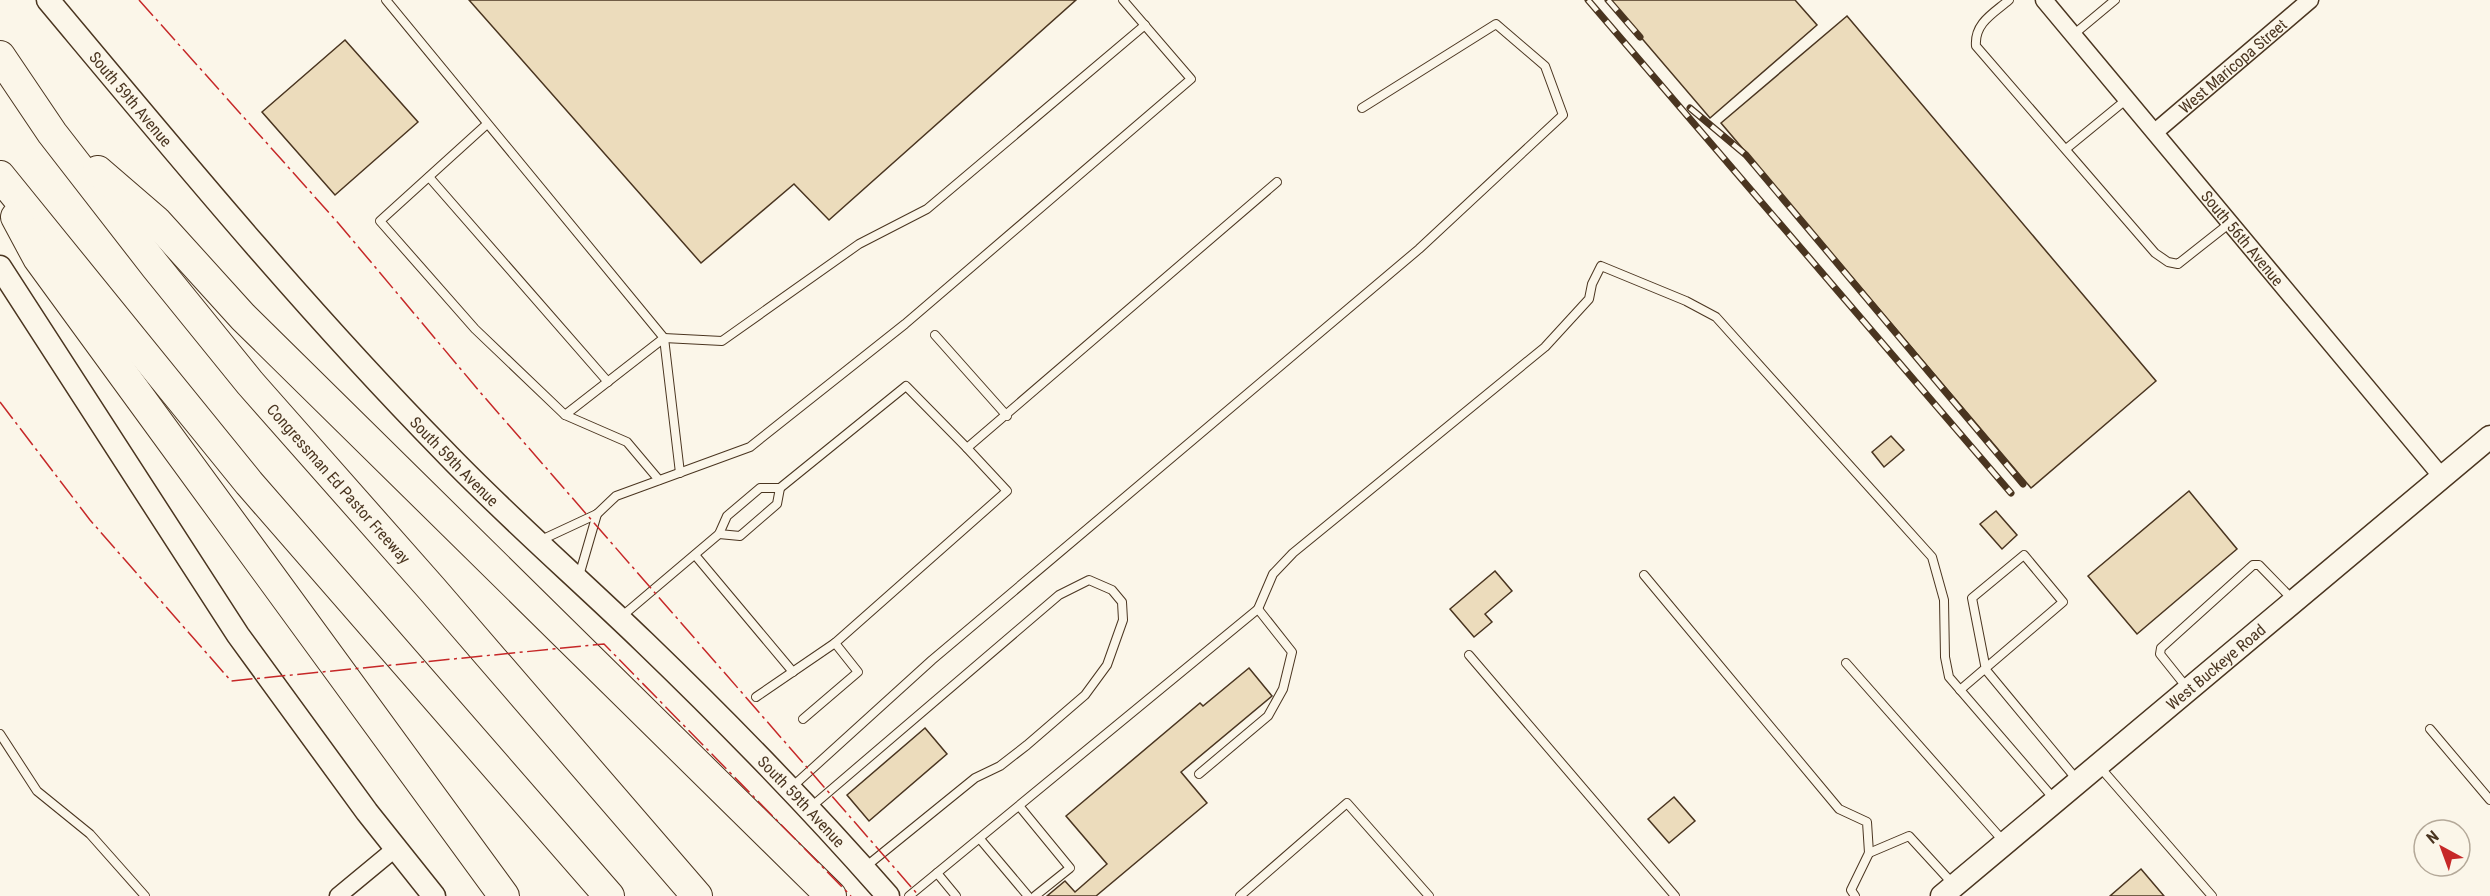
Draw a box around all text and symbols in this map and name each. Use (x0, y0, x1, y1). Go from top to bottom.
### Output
street label: West Maricopa Street (2175, 15, 2291, 117)
street label: South 59th Avenue (85, 48, 176, 151)
street label: South 56th Avenue (2197, 187, 2287, 290)
street label: Congressman Ed Pastor Freeway (263, 400, 414, 568)
street label: South 59th Avenue (406, 413, 502, 510)
street label: West Buckeye Road (2163, 620, 2269, 714)
street label: South 59th Avenue (754, 752, 849, 851)
north arrow (2412, 818, 2472, 878)
text: N (2423, 827, 2442, 847)

